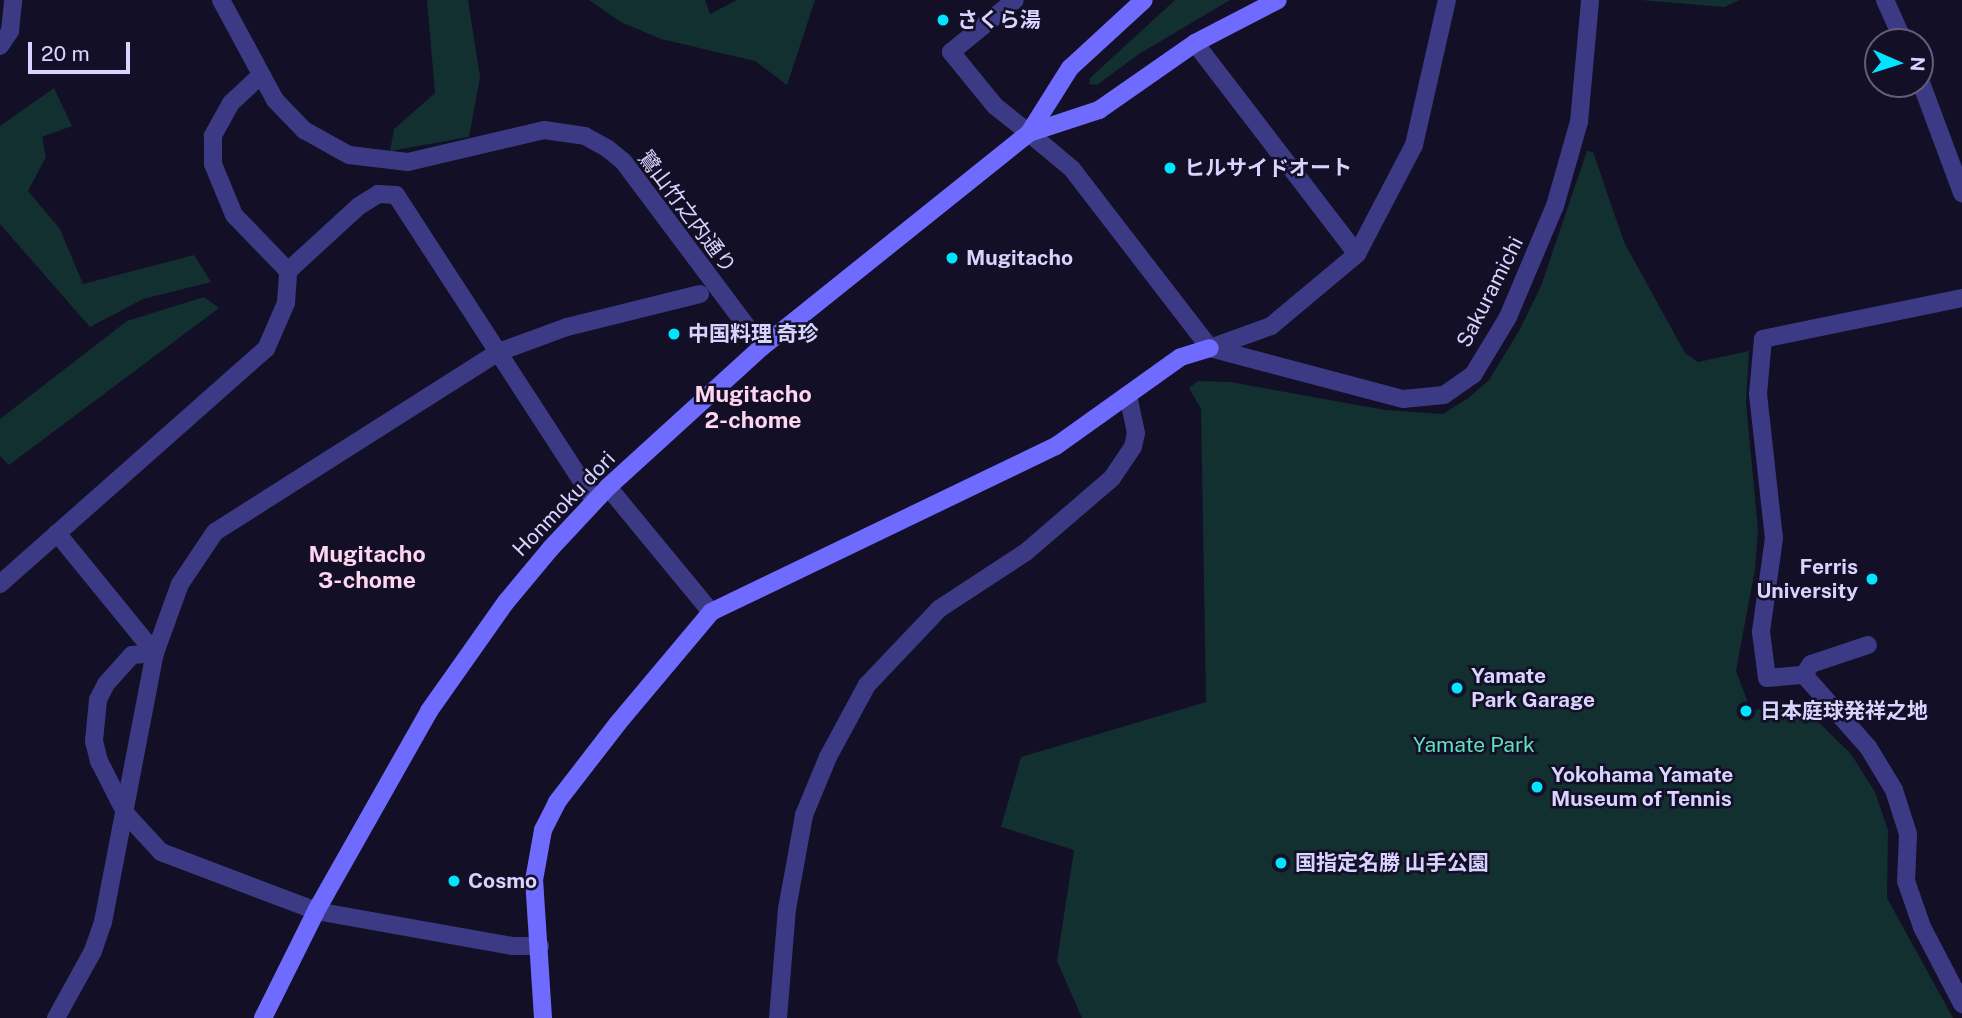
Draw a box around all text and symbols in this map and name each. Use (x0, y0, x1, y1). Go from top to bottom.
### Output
place label: さくら湯 (957, 7, 1041, 33)
marker: さくら湯 (935, 12, 951, 28)
scale bar (32, 28, 133, 72)
north arrow (1864, 28, 1934, 98)
text: 20 m (41, 41, 90, 66)
text: N (1907, 56, 1929, 72)
street label: 鷺山竹之内通り (633, 146, 741, 278)
place label: ヒルサイドオート (1184, 155, 1352, 181)
marker: ヒルサイドオート (1162, 160, 1178, 176)
street label: Sakuramichi (1451, 232, 1529, 352)
place label: Mugitacho (966, 245, 1073, 271)
marker: Mugitacho (944, 250, 960, 266)
place label: 中国料理 奇珍 (688, 321, 819, 347)
marker: 中国料理 奇珍 (666, 326, 682, 342)
district label: Mugitacho 2-chome (694, 380, 812, 434)
street label: Honmoku dori (507, 446, 621, 562)
district label: Mugitacho 3-chome (308, 540, 426, 594)
place label: Ferris University (1756, 554, 1858, 604)
marker: Ferris University (1864, 571, 1880, 587)
place label: Yamate Park Garage (1471, 663, 1595, 713)
marker: Yamate Park Garage (1449, 680, 1465, 696)
place label: 日本庭球発祥之地 (1760, 698, 1928, 724)
marker: 日本庭球発祥之地 (1738, 703, 1754, 719)
park label: Yamate Park (1413, 732, 1535, 758)
place label: Yokohama Yamate Museum of Tennis (1551, 762, 1733, 812)
marker: Yokohama Yamate Museum of Tennis (1529, 779, 1545, 795)
place label: 国指定名勝 山手公園 (1295, 850, 1489, 876)
marker: 国指定名勝 山手公園 (1273, 855, 1289, 871)
place label: Cosmo (468, 868, 537, 894)
marker: Cosmo (446, 873, 462, 889)

